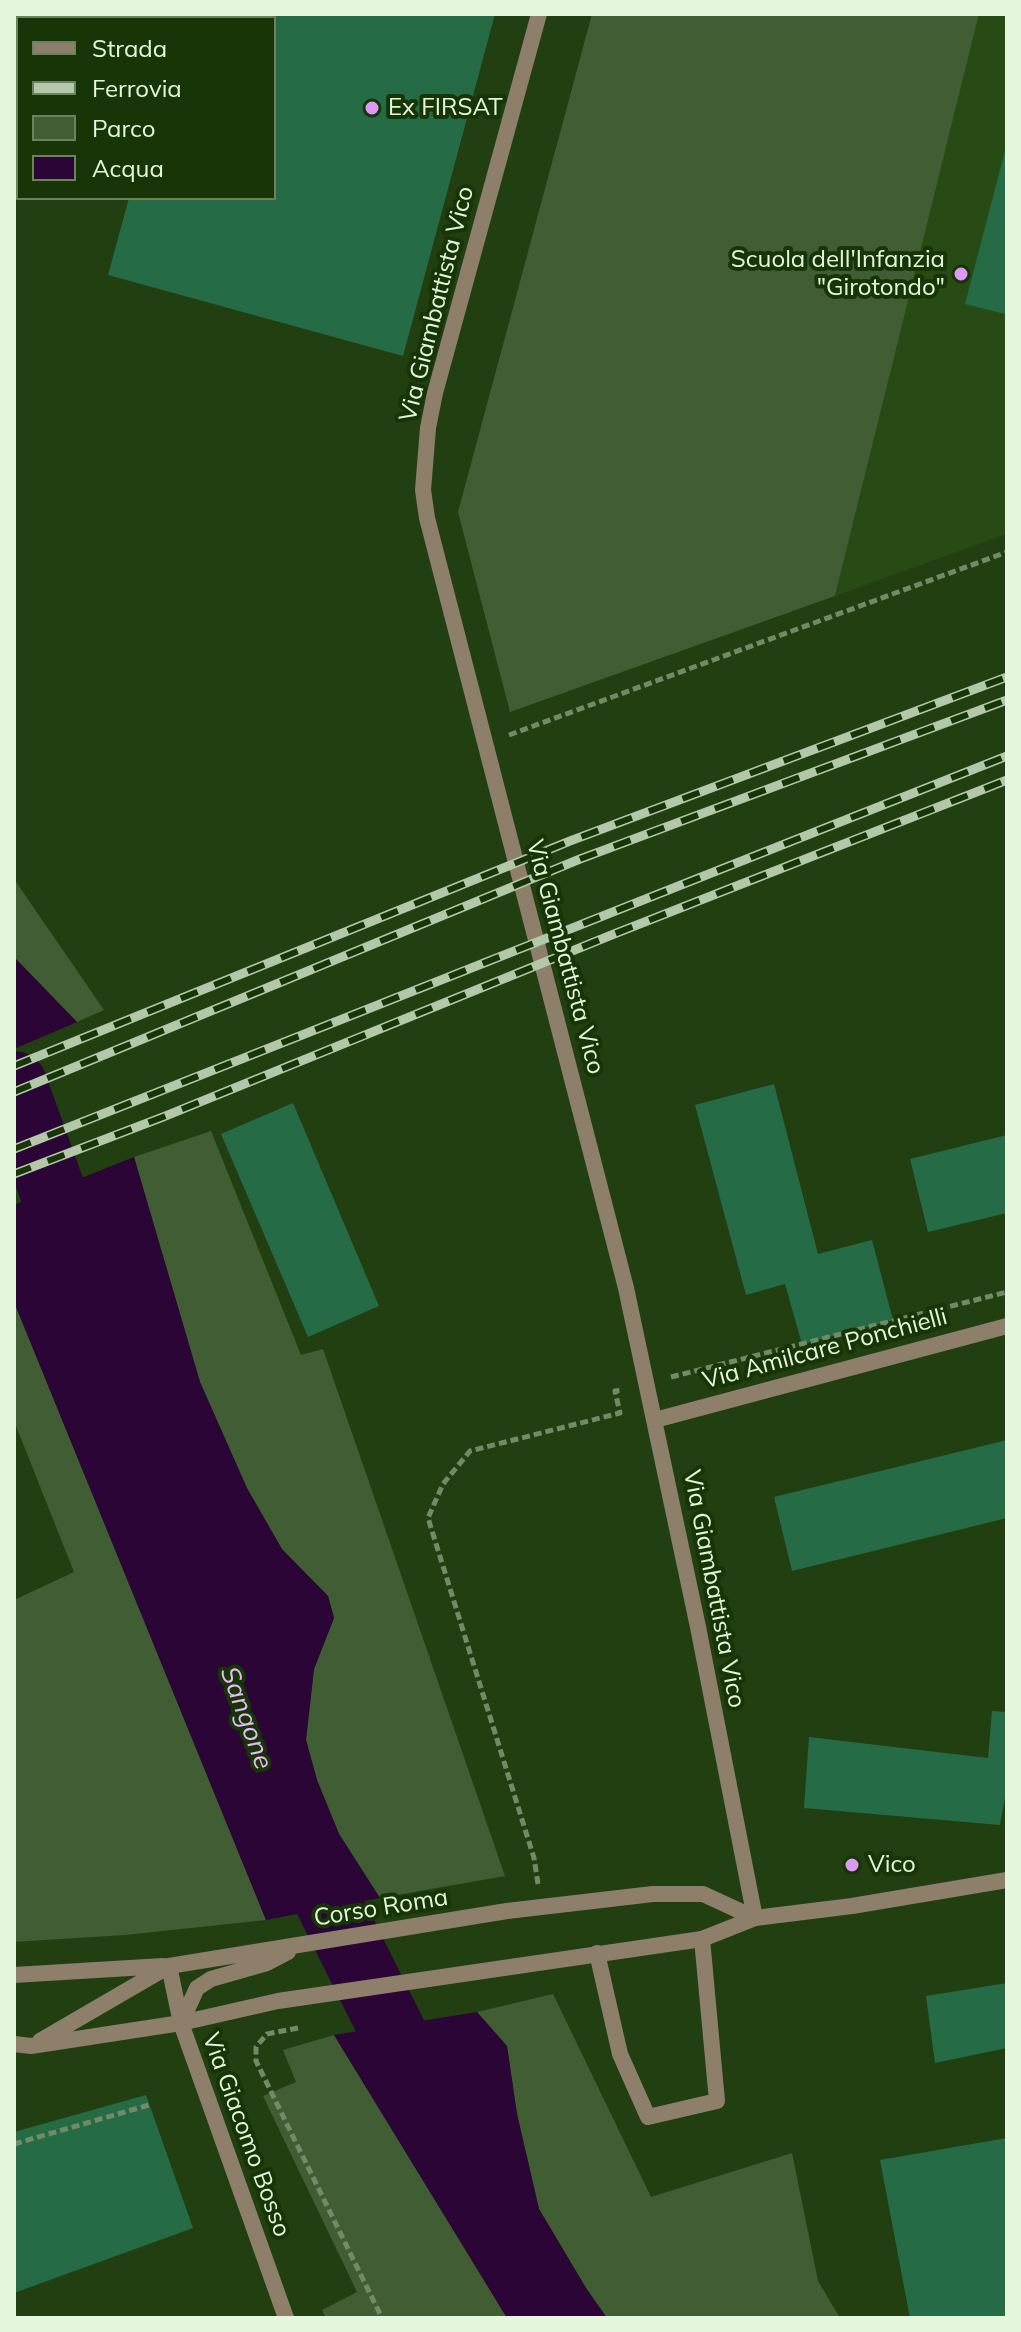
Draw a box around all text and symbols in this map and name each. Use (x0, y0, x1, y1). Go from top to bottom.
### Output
legend (16, 16, 276, 200)
text: Strada (92, 33, 167, 63)
text: Ferrovia (92, 73, 182, 103)
place label: Ex FIRSAT (388, 94, 503, 122)
marker: Ex FIRSAT (363, 99, 381, 117)
text: Parco (92, 113, 155, 143)
text: Acqua (92, 153, 164, 183)
street label: Via Giambattista Vico (394, 183, 480, 425)
place label: Scuola dell'Infanzia "Girotondo" (731, 246, 945, 302)
marker: Scuola dell'Infanzia "Girotondo" (952, 265, 970, 283)
street label: Via Giambattista Vico (520, 837, 610, 1077)
street label: Via Amilcare Ponchielli (700, 1302, 950, 1396)
street label: Via Giambattista Vico (677, 1468, 751, 1710)
water label: Sangone (213, 1662, 279, 1774)
place label: Vico (868, 1851, 916, 1879)
marker: Vico (843, 1856, 861, 1874)
street label: Corso Roma (312, 1883, 450, 1933)
street label: Via Giacomo Bosso (196, 2029, 296, 2241)

